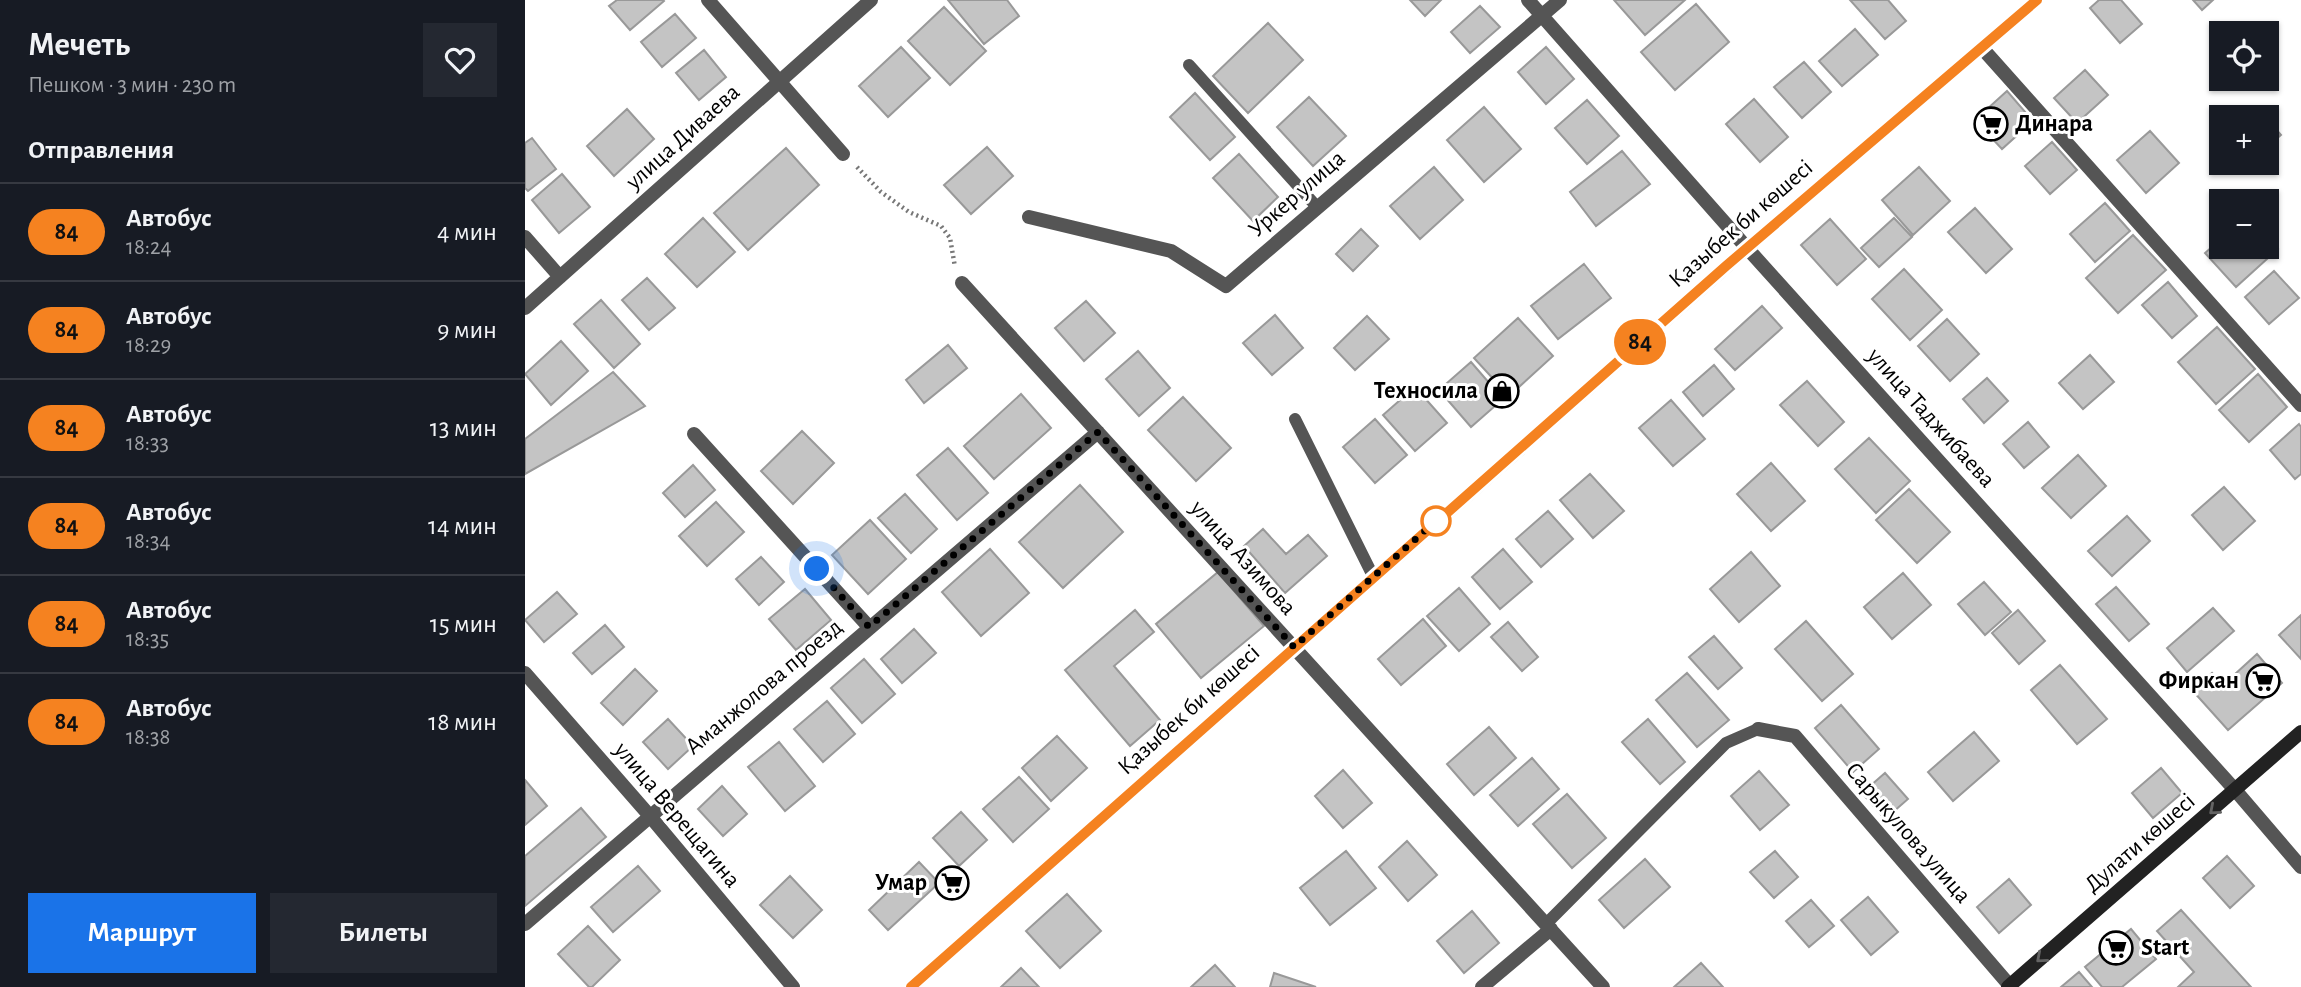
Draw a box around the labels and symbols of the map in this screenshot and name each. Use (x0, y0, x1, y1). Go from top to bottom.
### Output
street label: улица Диваева (621, 80, 745, 195)
supermarket icon: Динара (1972, 105, 2010, 143)
place label: Динара (2015, 112, 2093, 136)
street label: Уркер улица (1244, 146, 1350, 242)
street label: Қазыбек би көшесі (1665, 155, 1817, 293)
line badge: 84 (1609, 319, 1671, 365)
street label: улица Таджибаева (1862, 343, 1999, 492)
shop icon: Техносила (1483, 372, 1521, 410)
place label: Техносила (1374, 379, 1478, 403)
street label: улица Азимова (1185, 495, 1301, 620)
unlabelled marker (1421, 506, 1451, 536)
your location (799, 551, 834, 586)
street label: Аманжолова проезд (681, 615, 847, 759)
street label: Қазыбек би көшесі (1113, 640, 1265, 780)
supermarket icon: Фиркан (2244, 662, 2282, 700)
place label: Фиркан (2159, 669, 2239, 693)
street label: улица Верещагина (609, 737, 745, 892)
street label: Сарыкулова улица (1841, 758, 1975, 908)
street label: Дулати көшесі (2080, 789, 2200, 897)
one-way arrow (2209, 802, 2222, 814)
supermarket icon: Умар (933, 864, 971, 902)
place label: Умар (875, 871, 927, 895)
supermarket icon: Start (2097, 929, 2135, 967)
place label: Start (2141, 936, 2189, 960)
one-way arrow (2036, 950, 2049, 962)

